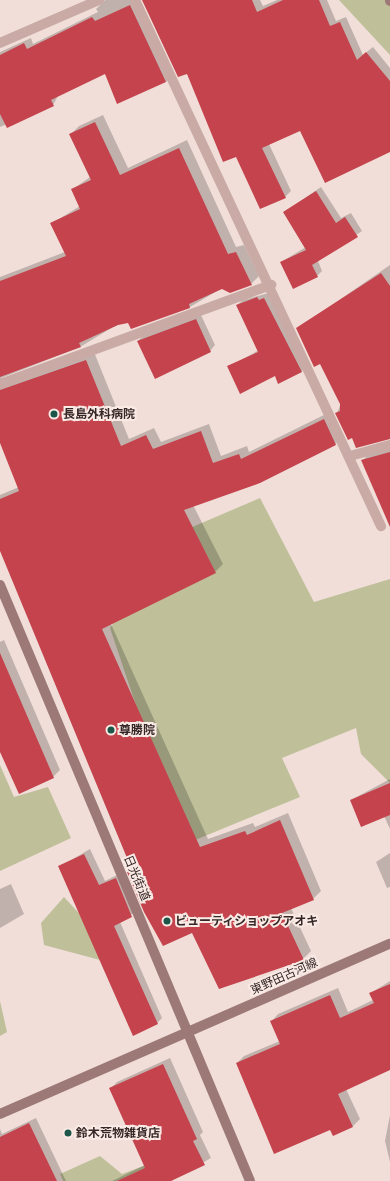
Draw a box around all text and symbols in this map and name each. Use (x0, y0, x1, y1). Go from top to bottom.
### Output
place label: 長島外科病院 (63, 407, 135, 421)
marker: 長島外科病院 (48, 408, 60, 420)
place label: 尊勝院 (119, 723, 155, 737)
marker: 尊勝院 (106, 725, 116, 735)
street label: 日光街道 (121, 853, 153, 903)
place label: ビューティショップアオキ (175, 914, 319, 928)
marker: ビューティショップアオキ (162, 916, 172, 926)
street label: 東野田古河線 (248, 955, 320, 997)
place label: 鈴木荒物雑貨店 (76, 1126, 160, 1140)
marker: 鈴木荒物雑貨店 (63, 1128, 73, 1138)

